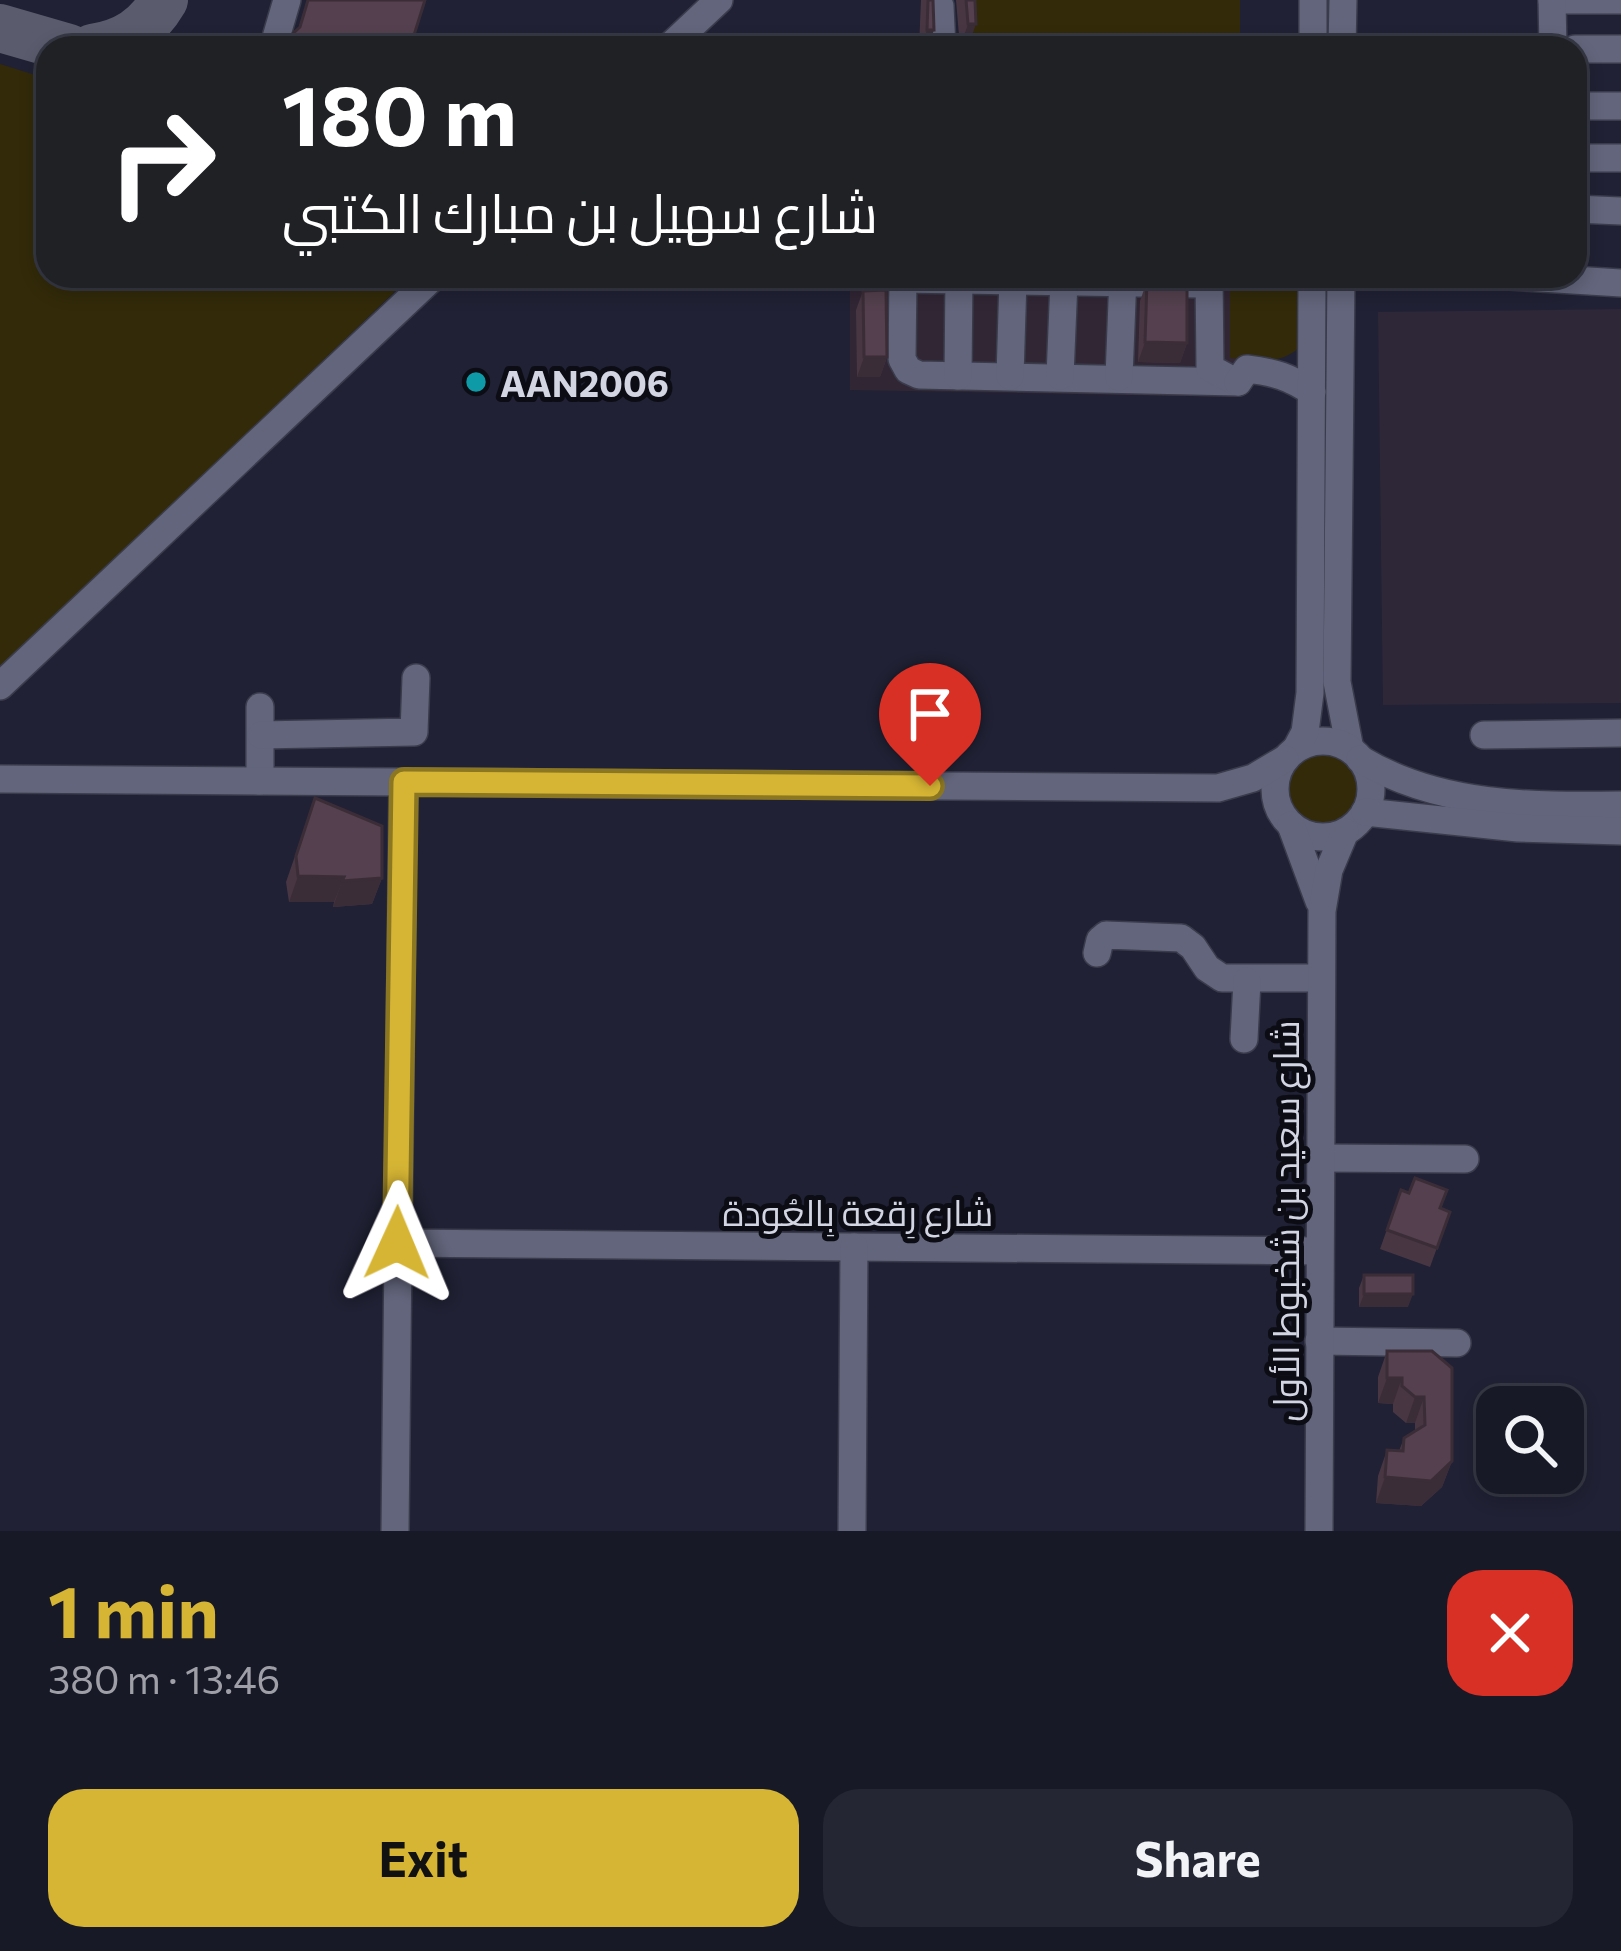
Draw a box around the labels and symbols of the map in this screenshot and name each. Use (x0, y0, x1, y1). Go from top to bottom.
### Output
place label: AAN2006 (500, 360, 669, 404)
marker: AAN2006 (463, 369, 489, 395)
pin (879, 663, 981, 786)
street label: شارع سعيد بن شخبوط الأول (1262, 1020, 1311, 1422)
position arrow (334, 1180, 460, 1306)
street label: شارع رِقعة بِالعُودة (723, 1189, 993, 1239)

